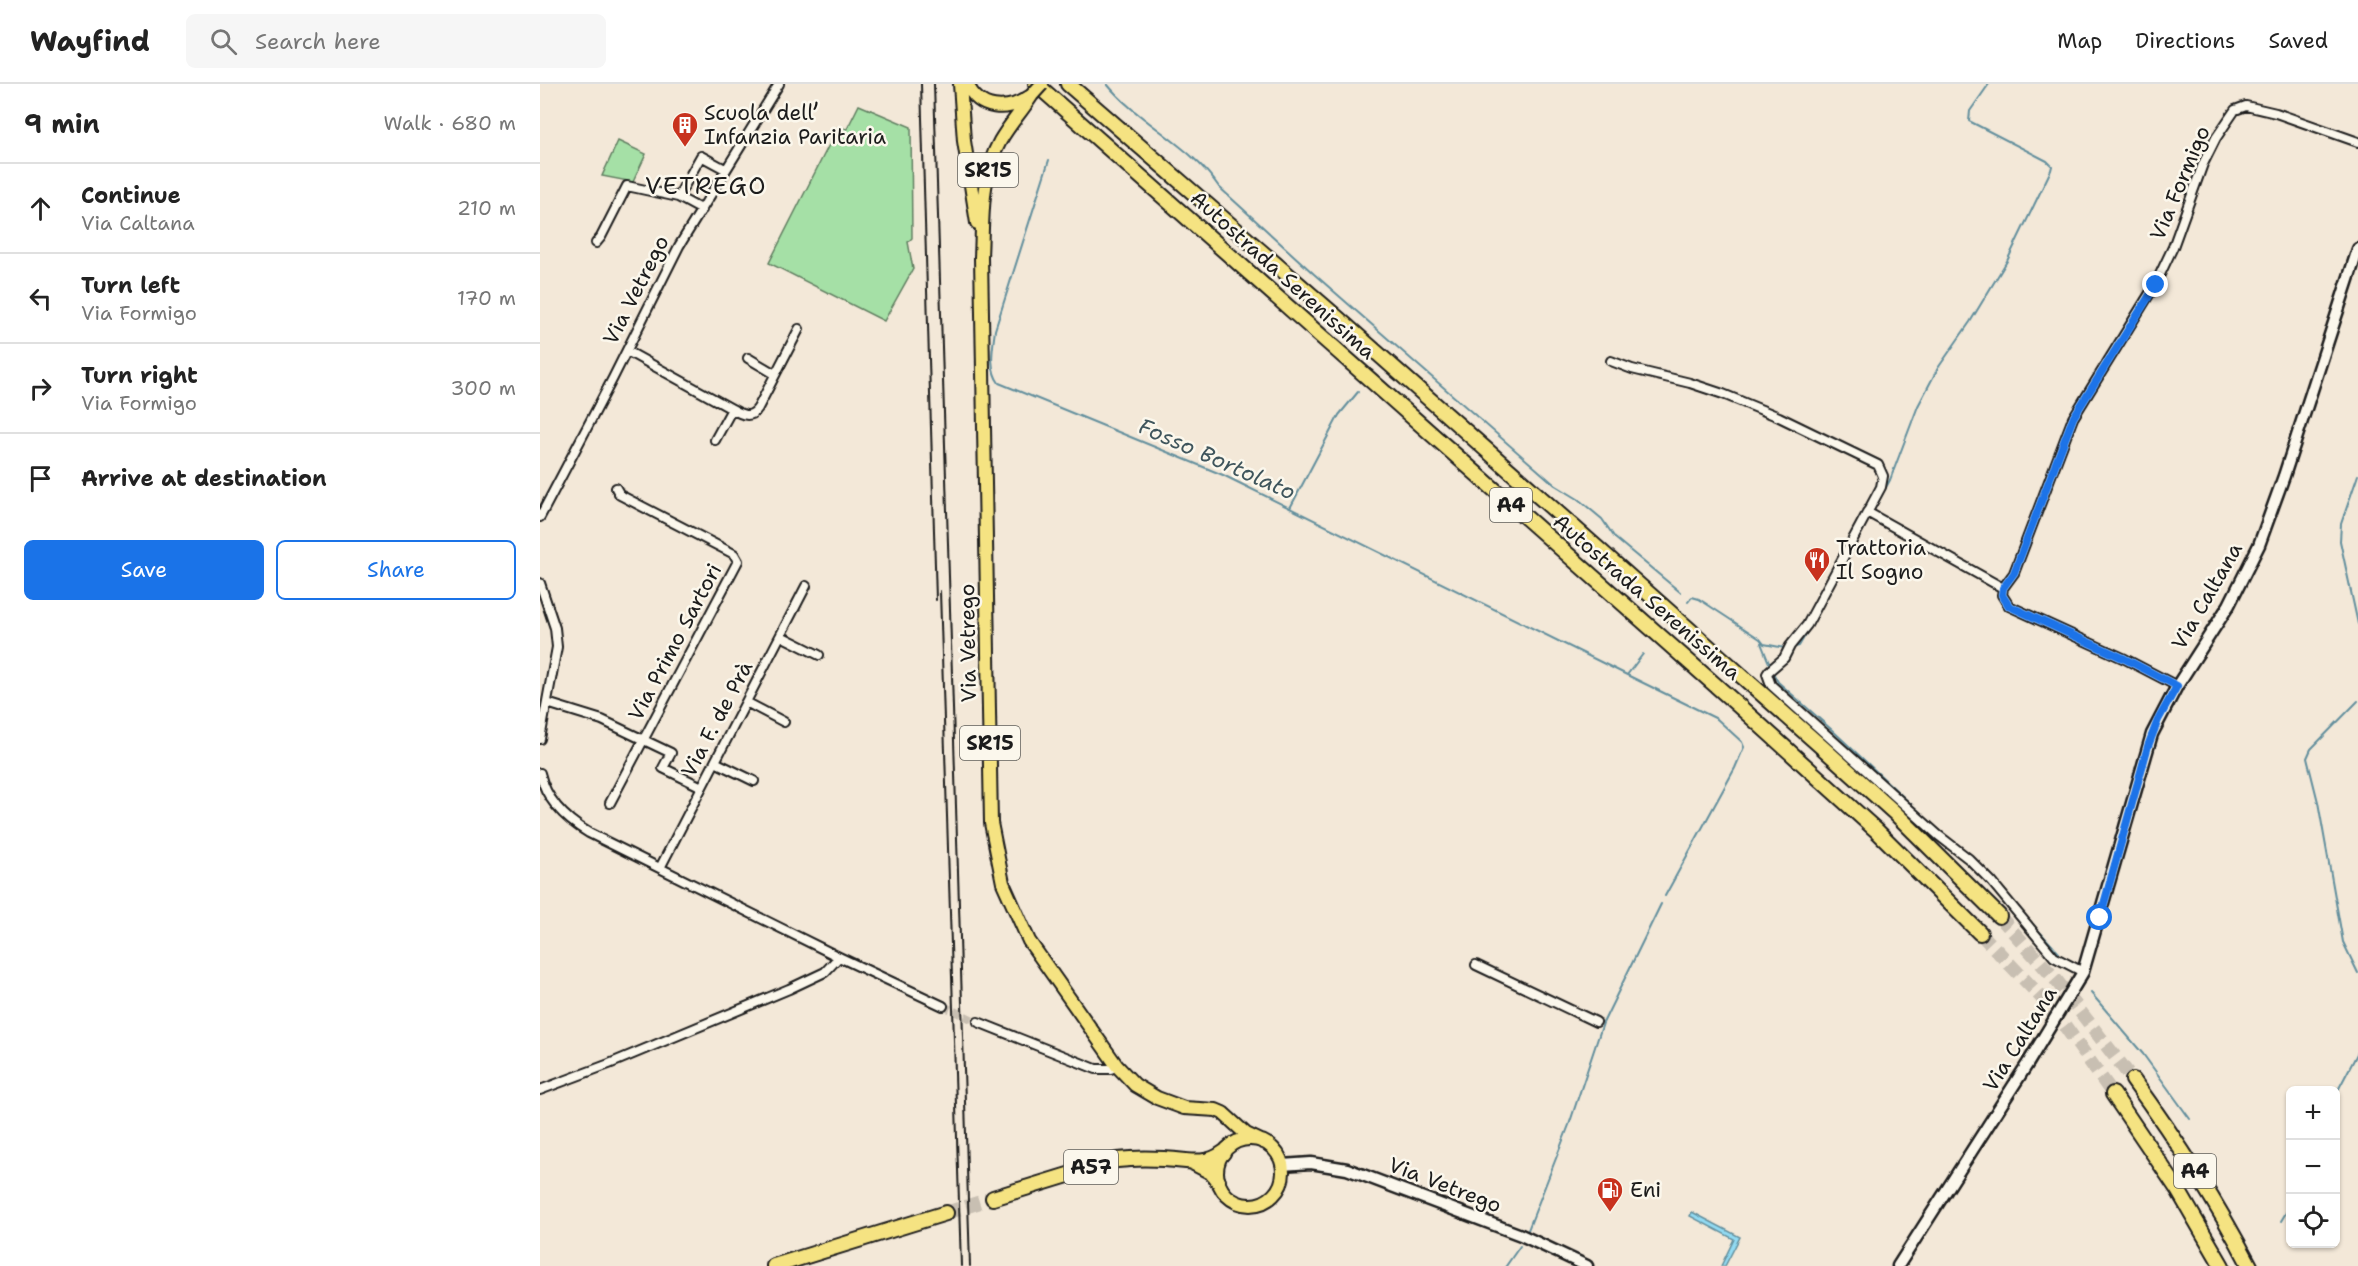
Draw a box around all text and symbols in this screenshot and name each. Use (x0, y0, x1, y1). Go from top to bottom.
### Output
search box (186, 14, 606, 68)
text: Wayfind (30, 22, 150, 60)
icon: search (207, 25, 240, 58)
text: Search here (255, 27, 381, 56)
text: Map (2057, 27, 2102, 55)
text: Directions (2135, 27, 2235, 55)
text: Saved (2268, 27, 2328, 55)
place label: Scuola dell’ Infanzia Paritaria (704, 99, 886, 151)
text: 9 min (24, 106, 100, 141)
text: Walk · 680 m (384, 110, 516, 136)
building icon: Scuola dell’ Infanzia Paritaria (670, 110, 700, 148)
street label: Via Formigo (2143, 122, 2217, 244)
road number: SR15 (958, 153, 1018, 187)
district label: VETREGO (645, 170, 767, 202)
text: Continue (81, 181, 181, 210)
street label: Autostrada Serenissima (1184, 184, 1382, 366)
icon: ahead (24, 192, 57, 225)
text: 210 m (457, 195, 516, 221)
text: Via Caltana (81, 210, 195, 236)
street label: Via Vetrego (597, 231, 675, 349)
text: Turn left (81, 271, 180, 300)
route end (2142, 271, 2168, 297)
icon: left (24, 282, 57, 315)
text: 170 m (457, 285, 516, 311)
text: Via Formigo (81, 300, 197, 326)
text: Turn right (81, 361, 198, 390)
icon: right (24, 372, 57, 405)
text: 300 m (450, 375, 516, 401)
text: Via Formigo (81, 390, 197, 416)
water label: Fosso Bortolato (1134, 411, 1300, 507)
icon: arrive (24, 462, 57, 495)
text: Arrive at destination (81, 464, 327, 493)
road number: A4 (1490, 488, 1532, 522)
street label: Autostrada Serenissima (1547, 508, 1747, 686)
place label: Trattoria Il Sogno (1836, 534, 1926, 586)
street label: Via Caltana (2165, 537, 2249, 655)
button: Save (24, 540, 264, 600)
button: Share (276, 540, 516, 600)
restaurant icon: Trattoria Il Sogno (1802, 545, 1832, 583)
street label: Via Primo Sartori (622, 559, 728, 725)
street label: Via Vetrego (953, 583, 983, 703)
street label: Via F. de Prà (675, 656, 759, 782)
road number: SR15 (960, 726, 1020, 760)
route start (2086, 904, 2112, 930)
street label: Via Caltana (1977, 981, 2063, 1097)
map controls (2286, 1086, 2340, 1248)
button: + (2286, 1086, 2340, 1140)
button: − (2286, 1140, 2340, 1194)
road number: A57 (1064, 1150, 1118, 1184)
street label: Via Vetrego (1384, 1151, 1506, 1219)
road number: A4 (2174, 1154, 2216, 1188)
fuel station icon: Eni (1595, 1175, 1625, 1213)
place label: Eni (1630, 1176, 1661, 1204)
button: locate (2286, 1194, 2340, 1248)

